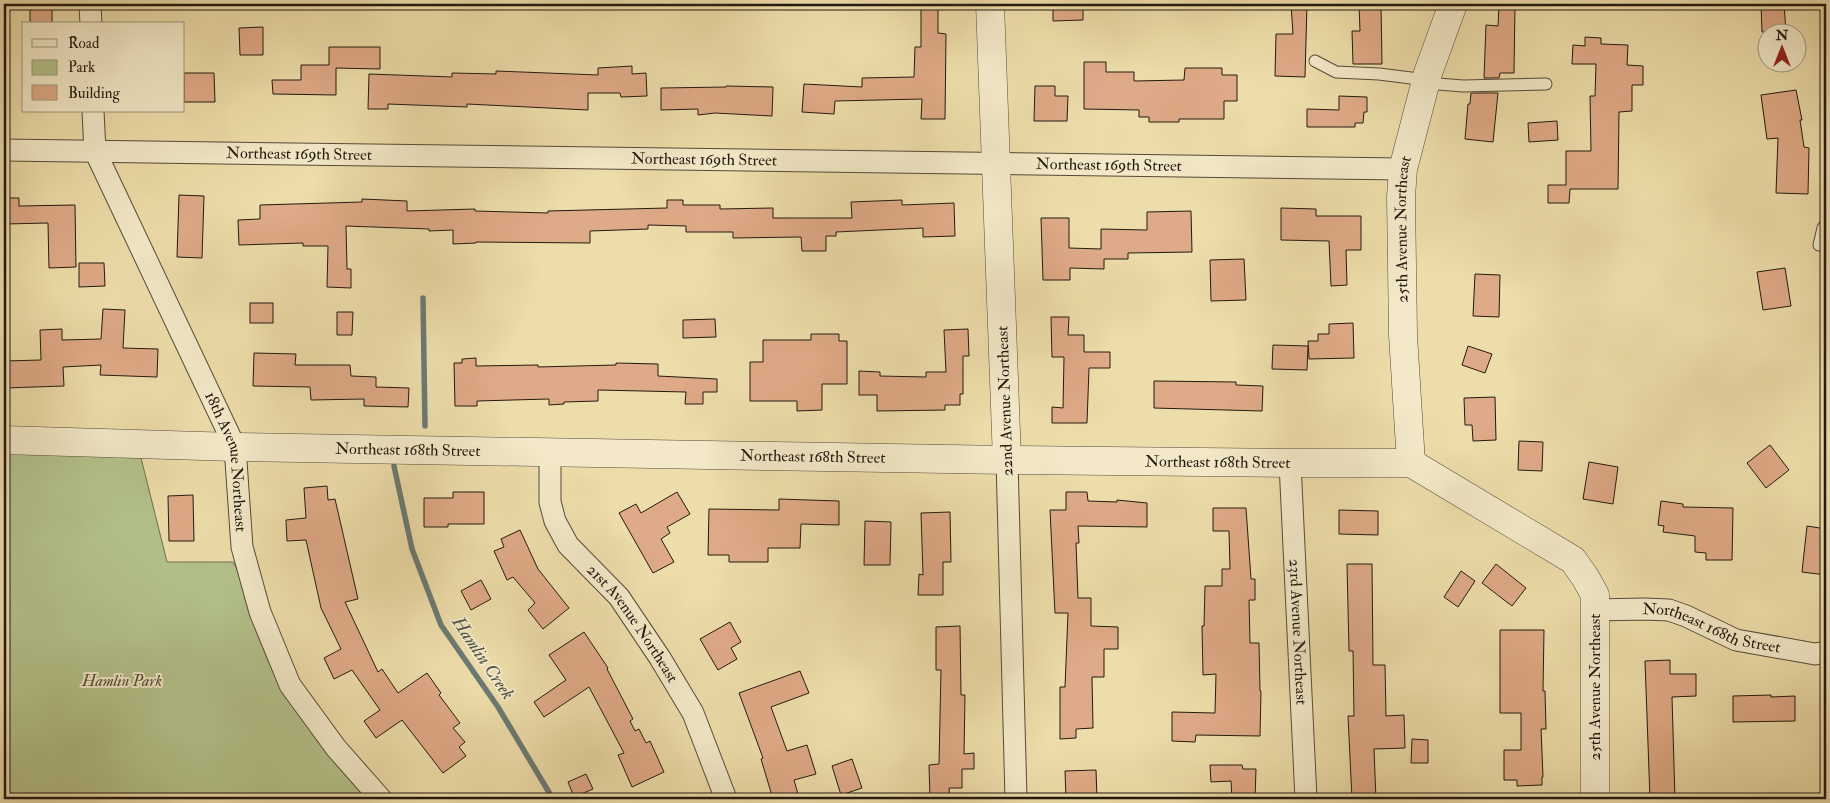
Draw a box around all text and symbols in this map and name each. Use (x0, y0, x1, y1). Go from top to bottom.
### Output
legend (22, 22, 185, 112)
north arrow (1758, 22, 1808, 72)
text: N (1775, 27, 1789, 44)
text: Road (68, 34, 100, 53)
text: Park (68, 58, 95, 77)
text: Building (68, 84, 120, 103)
street label: Northeast 169th Street (226, 143, 372, 165)
street label: Northeast 169th Street (631, 149, 777, 170)
street label: Northeast 169th Street (1036, 154, 1182, 176)
street label: 25th Avenue Northeast (1391, 154, 1416, 303)
street label: 22nd Avenue Northeast (992, 325, 1018, 477)
street label: 18th Avenue Northeast (200, 388, 251, 533)
street label: Northeast 168th Street (335, 439, 481, 461)
street label: Northeast 168th Street (740, 446, 886, 468)
street label: Northeast 168th Street (1145, 451, 1291, 473)
street label: 23rd Avenue Northeast (1285, 558, 1312, 705)
street label: 21st Avenue Northeast (582, 560, 683, 686)
street label: Northeast 168th Street (1642, 599, 1782, 658)
water label: Hamlin Creek (446, 611, 519, 704)
street label: 25th Avenue Northeast (1585, 614, 1605, 760)
park label: Hamlin Park (81, 671, 162, 691)

